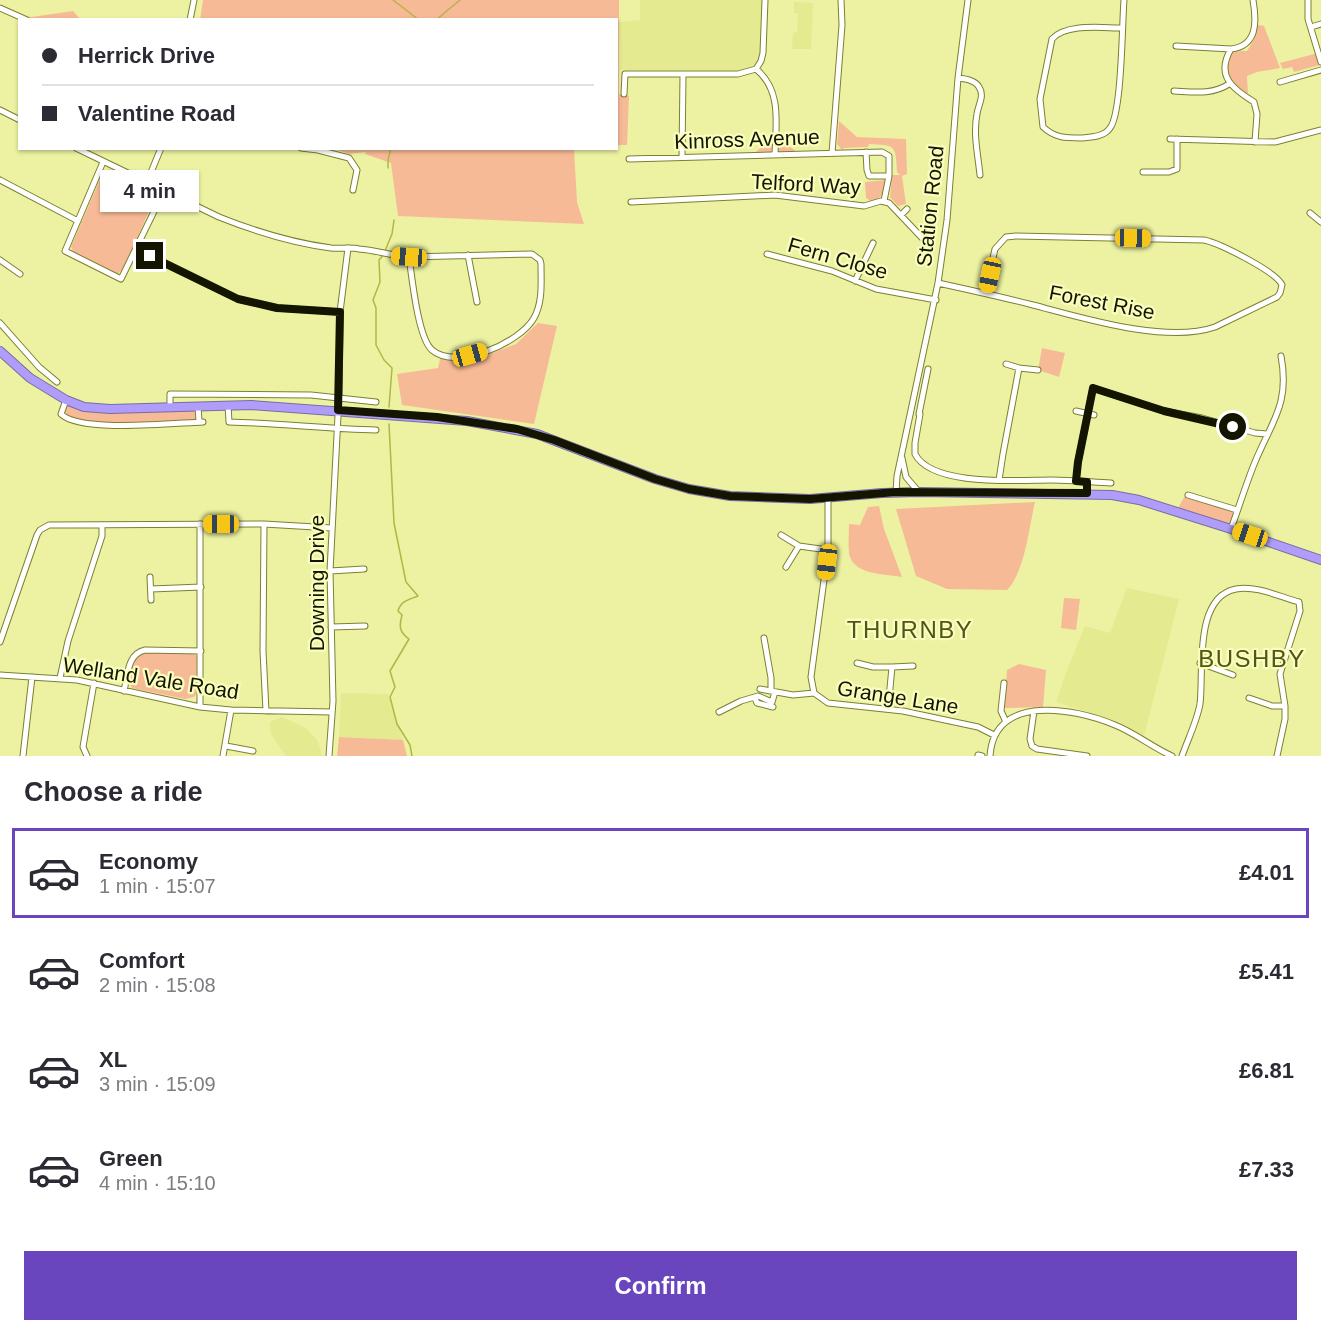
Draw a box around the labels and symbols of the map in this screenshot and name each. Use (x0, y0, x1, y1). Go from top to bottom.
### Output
street label: Kinross Avenue (674, 125, 820, 153)
street label: Station Road (912, 144, 948, 268)
callout: 4 min (100, 169, 200, 211)
street label: Telford Way (750, 170, 862, 198)
car (1115, 229, 1151, 247)
street label: Fern Close (785, 233, 891, 283)
route end (136, 242, 163, 269)
car (390, 247, 428, 267)
car (977, 256, 1003, 294)
street label: Forest Rise (1047, 280, 1157, 324)
car (450, 341, 490, 369)
route start (1219, 413, 1246, 440)
car (203, 515, 239, 533)
street label: Downing Drive (305, 515, 328, 651)
car (1230, 521, 1270, 549)
car (816, 543, 838, 581)
district label: THURNBY (847, 616, 973, 643)
district label: BUSHBY (1198, 645, 1306, 672)
street label: Welland Vale Road (61, 653, 241, 703)
street label: Grange Lane (836, 676, 960, 718)

